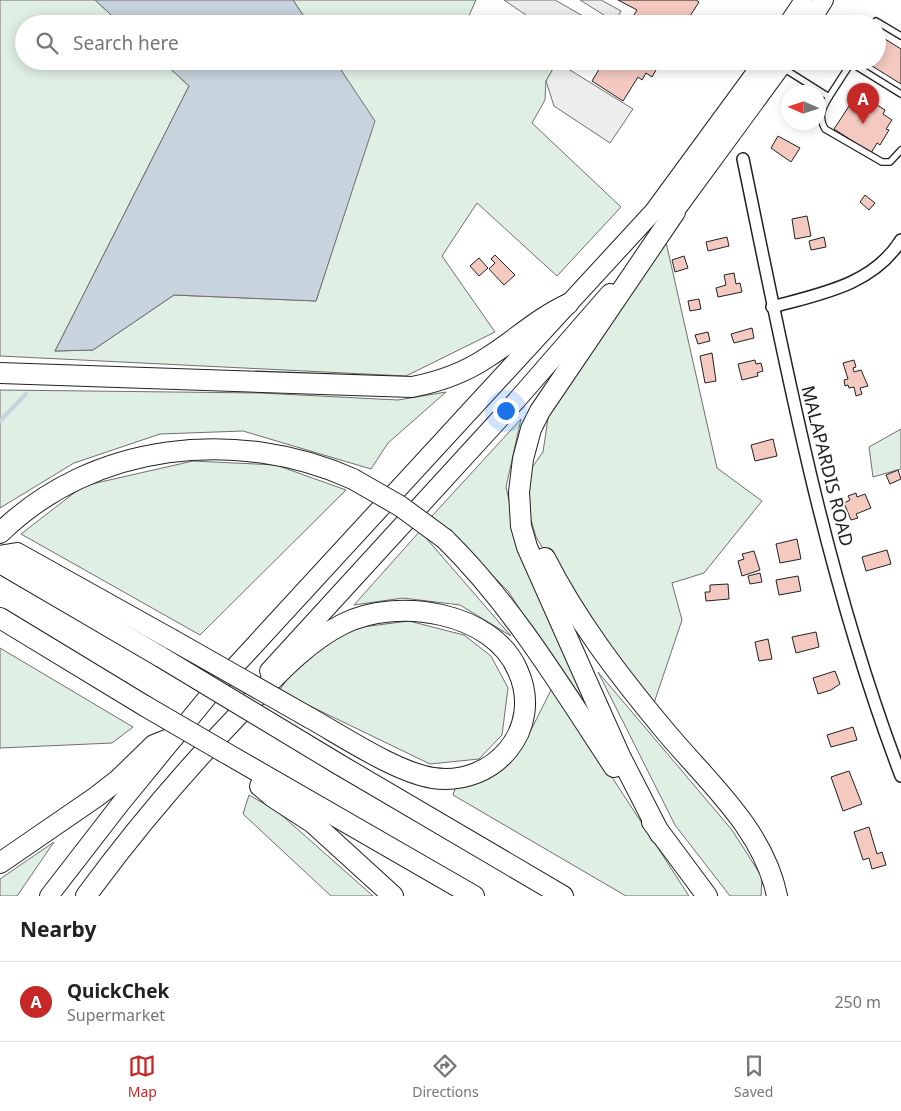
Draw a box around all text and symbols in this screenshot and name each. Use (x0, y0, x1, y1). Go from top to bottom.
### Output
search box (15, 15, 886, 70)
icon: search (33, 29, 61, 57)
text: Search here (73, 30, 179, 56)
pin: A (847, 83, 879, 124)
north arrow (781, 85, 826, 130)
street label: MALAPARDIS ROAD (796, 383, 860, 549)
your location (493, 398, 519, 424)
text: Nearby (20, 915, 96, 943)
text: QuickChek (67, 978, 169, 1004)
text: A (30, 991, 42, 1013)
text: 250 m (834, 991, 881, 1013)
text: Supermarket (67, 1004, 165, 1026)
tab: Map (128, 1052, 157, 1101)
tab: Directions (412, 1052, 479, 1101)
tab: Saved (734, 1052, 773, 1101)

